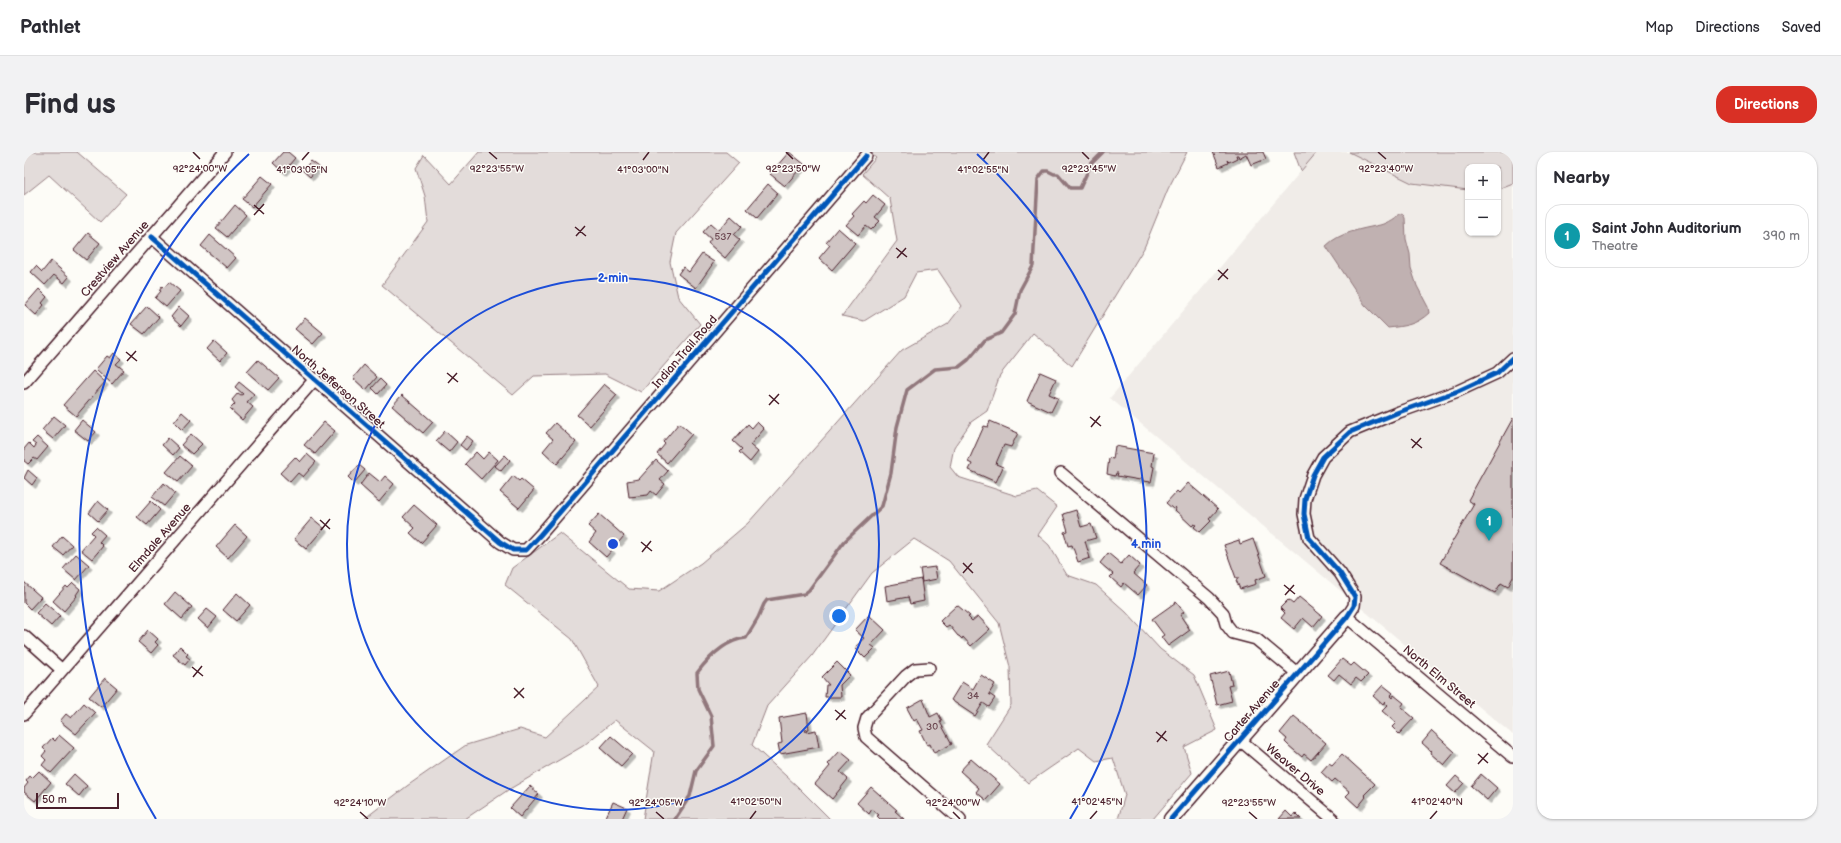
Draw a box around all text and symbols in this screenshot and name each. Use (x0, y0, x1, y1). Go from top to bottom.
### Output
text: Pathlet (20, 16, 81, 39)
text: Map (1645, 19, 1673, 36)
text: Directions (1695, 19, 1760, 36)
text: Saved (1782, 19, 1821, 36)
button: Directions (1716, 86, 1817, 123)
text: Find us (24, 88, 116, 121)
text: 92°24'00"W (173, 163, 227, 175)
text: 92°23'55"W (470, 163, 524, 175)
text: 92°23'50"W (766, 163, 820, 175)
text: 92°23'45"W (1062, 163, 1116, 175)
text: 92°23'40"W (1359, 163, 1413, 175)
text: 41°03'05"N (276, 164, 328, 176)
text: 41°03'00"N (617, 164, 669, 176)
text: 41°02'55"N (957, 164, 1009, 176)
map controls (1465, 164, 1501, 236)
button: + (1465, 164, 1501, 200)
text: Nearby (1553, 168, 1610, 188)
button: − (1465, 200, 1501, 236)
street label: Crestview Avenue (78, 218, 152, 300)
text: Saint John Auditorium (1592, 219, 1742, 238)
text: 1 (1564, 228, 1570, 244)
text: 390 m (1763, 228, 1800, 244)
house number: 537 (715, 231, 731, 243)
text: Theatre (1592, 238, 1638, 254)
text: 2 min (598, 271, 628, 286)
street label: Indian Trail Road (649, 312, 721, 392)
street label: North Jefferson Street (288, 342, 388, 432)
street label: Elmdale Avenue (126, 500, 194, 576)
pin: 1 (1476, 508, 1502, 541)
centre of rings (606, 537, 620, 551)
text: 4 min (1131, 537, 1161, 552)
your location (829, 606, 849, 626)
street label: North Elm Street (1400, 642, 1479, 712)
street label: Carter Avenue (1221, 677, 1283, 745)
house number: 34 (967, 690, 979, 702)
house number: 30 (926, 721, 938, 733)
street label: Weaver Drive (1262, 741, 1328, 799)
scale bar (36, 791, 119, 810)
text: 50 m (42, 793, 67, 806)
text: 41°02'50"N (730, 796, 782, 808)
text: 41°02'45"N (1071, 796, 1123, 808)
text: 41°02'40"N (1411, 796, 1463, 808)
text: 92°24'10"W (334, 797, 386, 809)
text: 92°24'05"W (629, 797, 683, 809)
text: 92°24'00"W (926, 797, 980, 809)
text: 92°23'55"W (1222, 797, 1276, 809)

